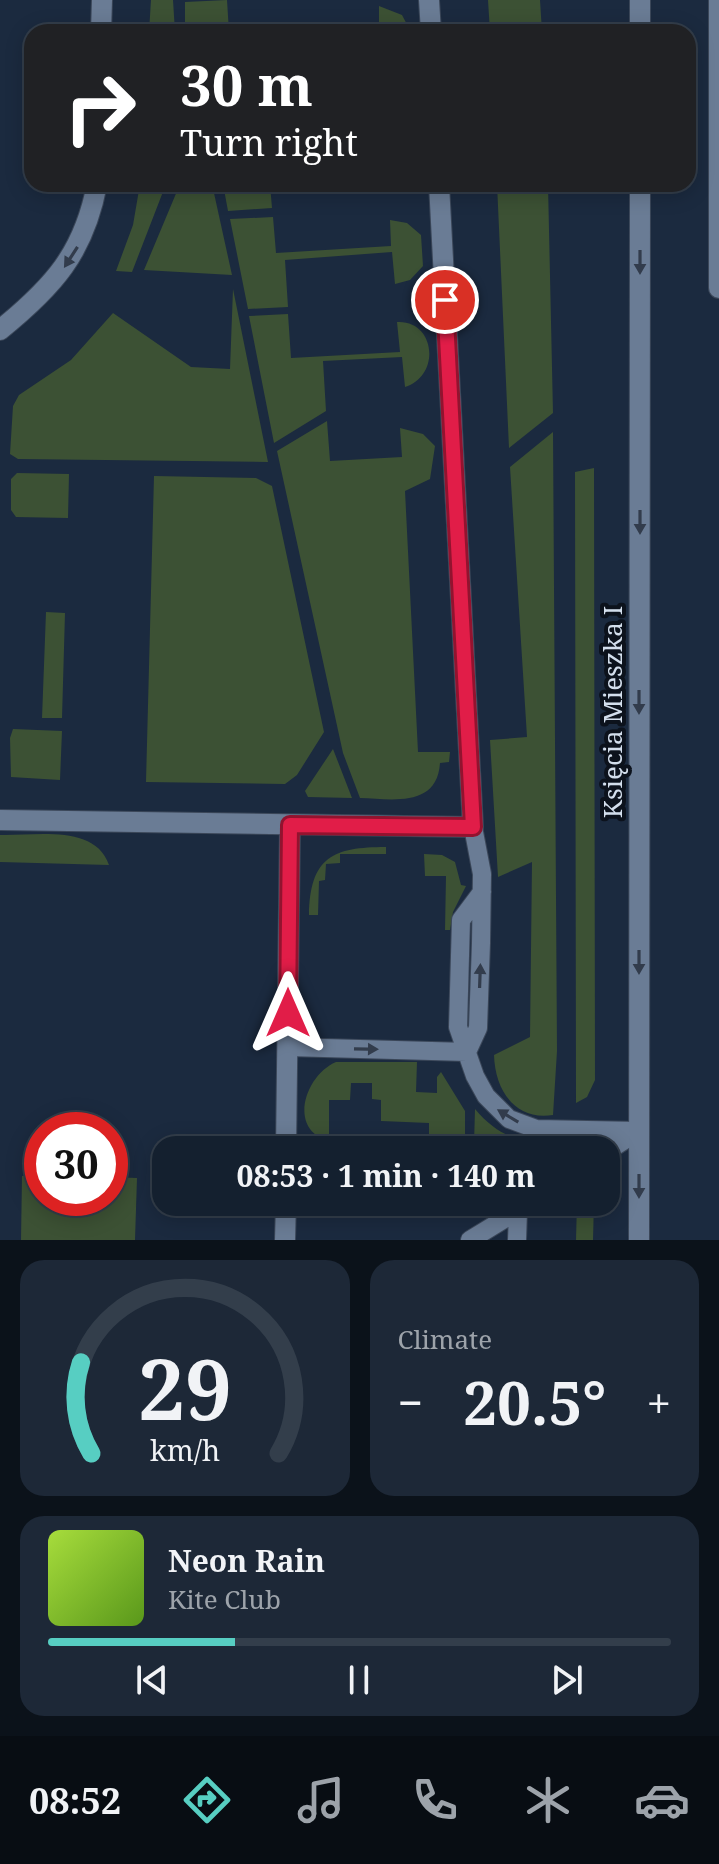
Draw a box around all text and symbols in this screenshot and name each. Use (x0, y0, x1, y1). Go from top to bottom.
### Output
text: 30 m (180, 46, 313, 122)
icon: right (48, 56, 152, 160)
text: Turn right (180, 118, 358, 167)
one-way arrow (64, 246, 79, 267)
one-way arrow (634, 250, 646, 275)
pin (411, 266, 479, 334)
icon: arrive (423, 278, 467, 322)
one-way arrow (634, 510, 646, 535)
street label: Księcia Mieszka I (594, 606, 630, 818)
one-way arrow (633, 690, 646, 715)
one-way arrow (633, 950, 645, 975)
one-way arrow (474, 963, 487, 988)
position arrow (246, 971, 330, 1055)
one-way arrow (354, 1043, 379, 1055)
one-way arrow (497, 1109, 519, 1123)
speed limit sign: 30 (24, 1112, 128, 1216)
text: 08:53 · 1 min · 140 m (237, 1155, 535, 1196)
one-way arrow (633, 1174, 645, 1199)
text: Climate (398, 1321, 492, 1357)
text: 29 (138, 1331, 232, 1444)
text: 20.5° (463, 1361, 606, 1443)
text: − (398, 1372, 423, 1432)
text: + (646, 1372, 671, 1432)
text: km/h (150, 1430, 220, 1469)
text: Neon Rain (168, 1540, 325, 1581)
text: Kite Club (168, 1581, 281, 1617)
icon: previous (130, 1658, 174, 1702)
icon: pause (337, 1658, 381, 1702)
icon: next (545, 1658, 589, 1702)
icon: directions (179, 1772, 235, 1828)
icon: music (293, 1772, 349, 1828)
icon: phone (407, 1772, 463, 1828)
icon: climate (520, 1772, 576, 1828)
icon: car (634, 1772, 690, 1828)
text: 08:52 (29, 1776, 121, 1825)

